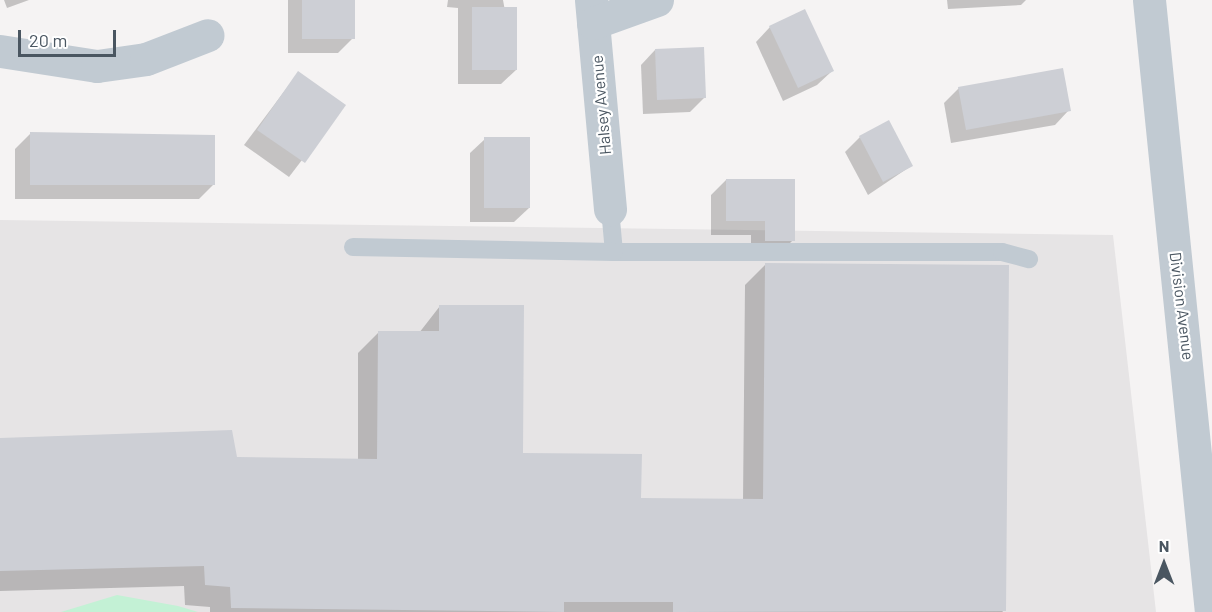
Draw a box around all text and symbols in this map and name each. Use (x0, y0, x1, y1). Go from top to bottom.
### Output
scale bar (21, 18, 118, 56)
text: 20 m (29, 29, 67, 51)
street label: Halsey Avenue (587, 54, 615, 156)
street label: Division Avenue (1166, 251, 1198, 361)
north arrow (1134, 534, 1194, 594)
text: N (1159, 536, 1169, 555)

